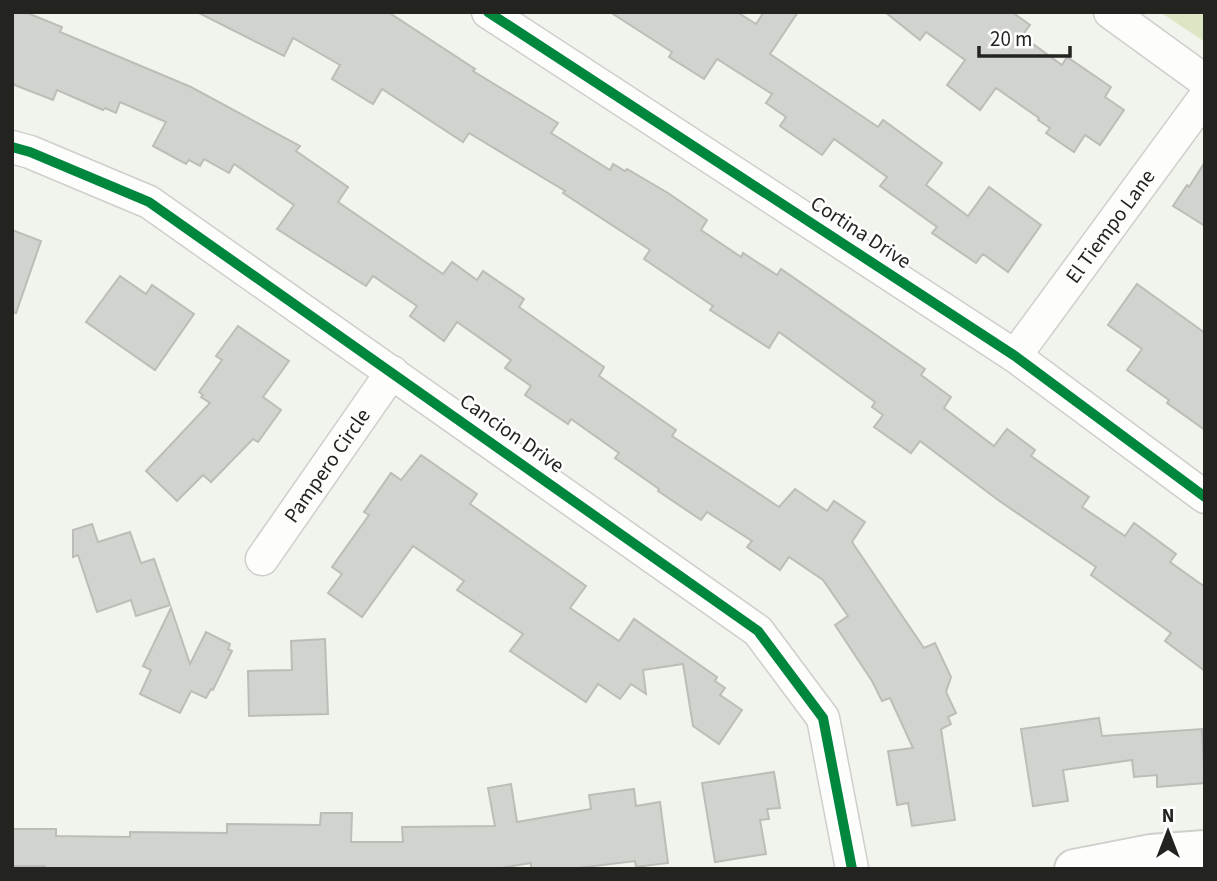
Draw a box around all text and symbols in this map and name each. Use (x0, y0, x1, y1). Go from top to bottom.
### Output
scale bar (979, 14, 1070, 58)
text: 20 m (990, 24, 1032, 54)
street label: El Tiempo Lane (1058, 163, 1162, 289)
street label: Cortina Drive (805, 188, 917, 276)
street label: Cancion Drive (454, 386, 570, 480)
street label: Pampero Circle (277, 402, 377, 529)
north arrow (1133, 797, 1203, 867)
text: N (1162, 803, 1174, 830)

